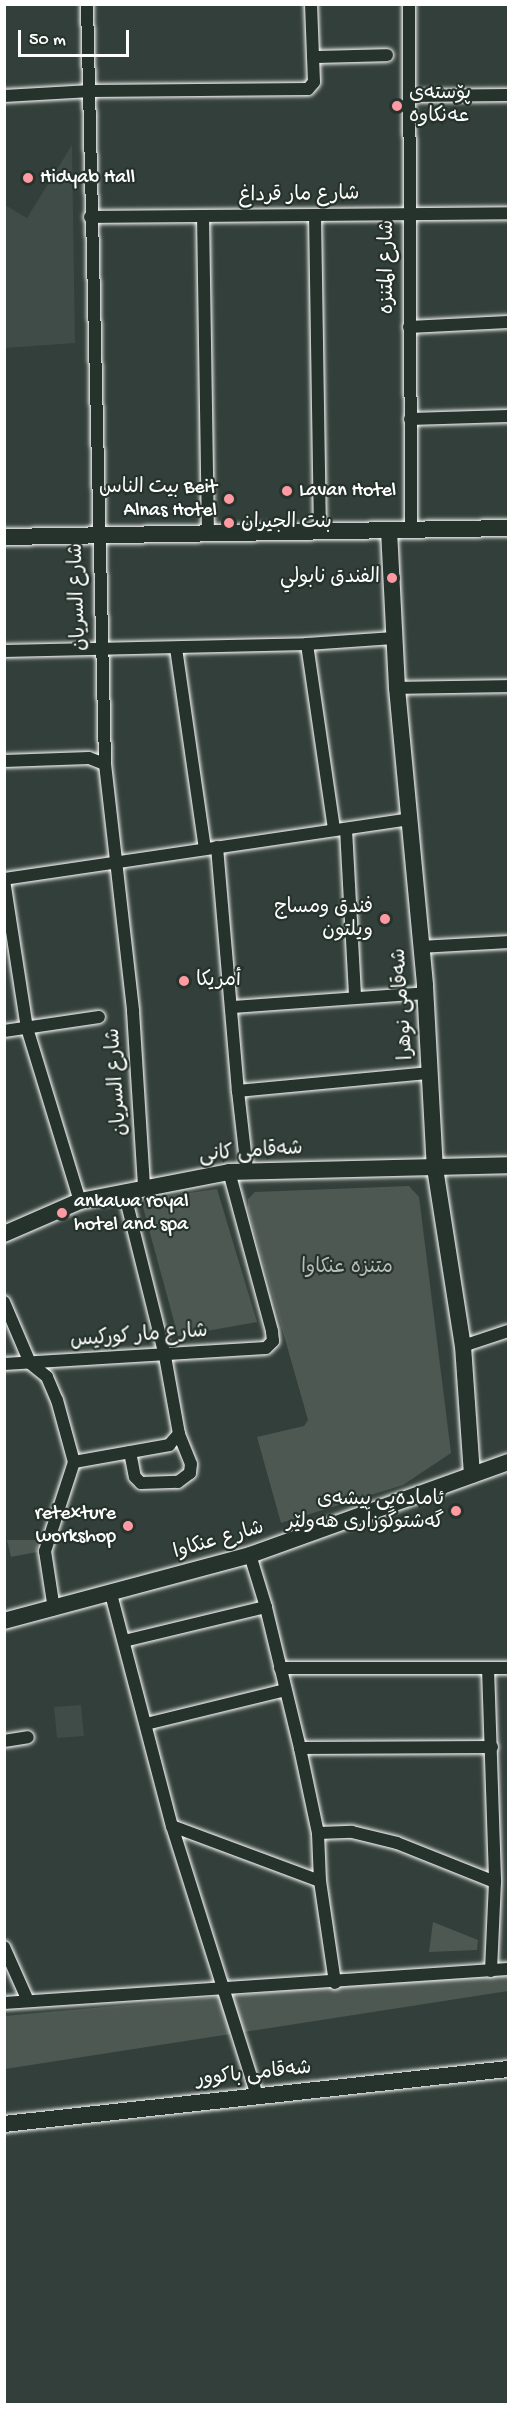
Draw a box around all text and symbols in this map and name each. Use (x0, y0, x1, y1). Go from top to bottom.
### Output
scale bar (21, 18, 132, 56)
text: 50 m (29, 30, 66, 51)
place label: پۆسته‌ی عه‌نكاوه‌ (409, 83, 471, 130)
marker: پۆسته‌ی عه‌نكاوه‌ (390, 99, 404, 113)
place label: Hidyab Hall (40, 166, 135, 190)
marker: Hidyab Hall (21, 171, 35, 185)
street label: شارع مار قرداغ (238, 183, 360, 209)
street label: شارع المتنزه (376, 220, 400, 314)
place label: بيت الناس Beit Alnas Hotel (99, 476, 217, 523)
place label: Lavan Hotel (299, 479, 396, 503)
marker: Lavan Hotel (280, 484, 294, 498)
marker: بيت الناس Beit Alnas Hotel (222, 492, 236, 506)
place label: بنت الجيران (241, 511, 332, 535)
marker: بنت الجيران (222, 516, 236, 530)
street label: شارع السريان (65, 543, 93, 651)
place label: الفندق نابولي (280, 566, 380, 590)
marker: الفندق نابولي (385, 571, 399, 585)
place label: فندق ومساج ويلتون (274, 896, 373, 943)
marker: فندق ومساج ويلتون (378, 912, 392, 926)
street label: شەقامی نوهرا (388, 947, 420, 1061)
place label: أمريكا (196, 969, 241, 993)
marker: أمريكا (177, 974, 191, 988)
street label: شارع السريان (102, 1027, 134, 1137)
street label: شەقامی کانی (198, 1137, 304, 1169)
place label: ankawa royal hotel and spa (74, 1190, 189, 1237)
marker: ankawa royal hotel and spa (55, 1206, 69, 1220)
park label: متنزه عنكاوا (301, 1256, 393, 1280)
street label: شارع مار كوركيس (69, 1320, 209, 1354)
place label: ئاماده‌یی پیشه‌ی گه‌شتوگوزاری هه‌ولێر (287, 1488, 444, 1535)
place label: retexture workshop (35, 1502, 116, 1549)
marker: ئاماده‌یی پیشه‌ی گه‌شتوگوزاری هه‌ولێر (449, 1504, 463, 1518)
street label: شارع عنكاوا (171, 1517, 267, 1565)
marker: retexture workshop (121, 1519, 135, 1533)
street label: شەقامی باکوور (195, 2057, 313, 2093)

